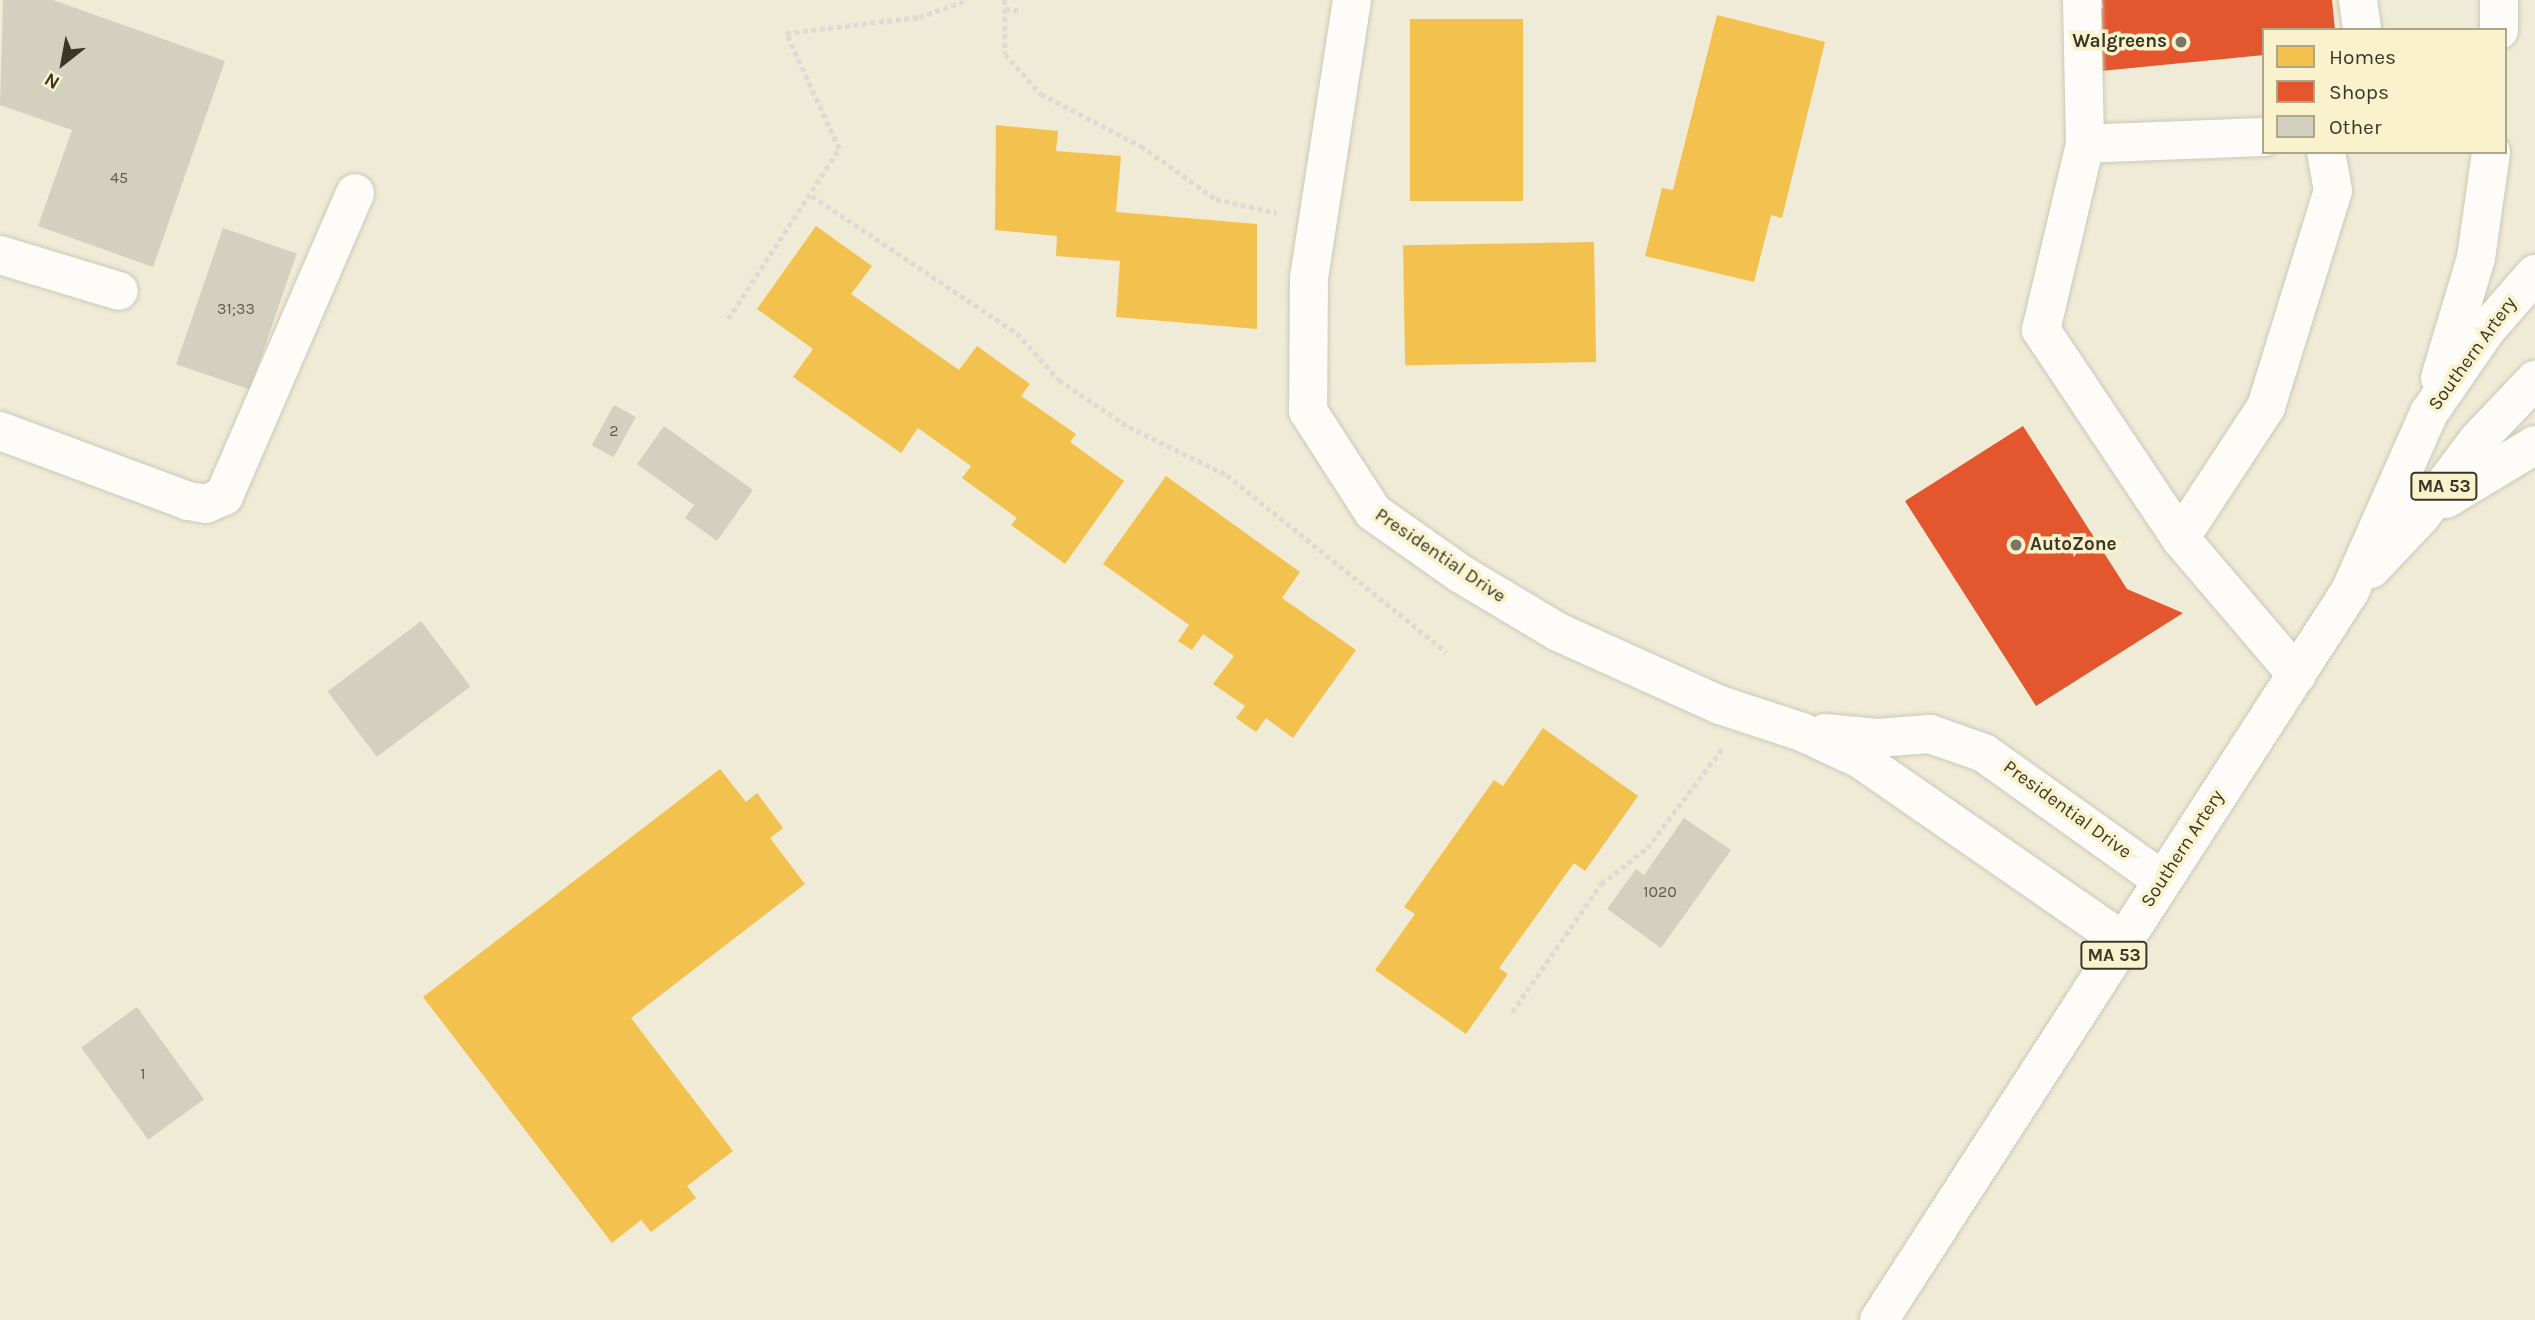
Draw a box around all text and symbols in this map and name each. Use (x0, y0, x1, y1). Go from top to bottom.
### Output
north arrow (28, 28, 98, 98)
legend (2262, 28, 2507, 154)
place label: Walgreens (2072, 31, 2167, 53)
marker: Walgreens (2173, 34, 2189, 50)
text: Homes (2329, 45, 2396, 69)
text: N (41, 68, 64, 94)
text: Shops (2329, 80, 2389, 104)
text: Other (2329, 115, 2382, 139)
house number: 45 (110, 168, 128, 188)
street label: Southern Artery (2424, 293, 2522, 415)
house number: 31;33 (217, 299, 255, 319)
house number: 2 (609, 421, 619, 441)
road number: MA 53 (2409, 472, 2479, 500)
street label: Presidential Drive (1370, 504, 1510, 608)
place label: AutoZone (2030, 534, 2117, 556)
marker: AutoZone (2008, 537, 2024, 553)
street label: Presidential Drive (1999, 756, 2135, 864)
street label: Southern Artery (2137, 786, 2229, 912)
house number: 1020 (1643, 882, 1677, 902)
road number: MA 53 (2079, 940, 2149, 970)
house number: 1 (140, 1064, 146, 1084)

